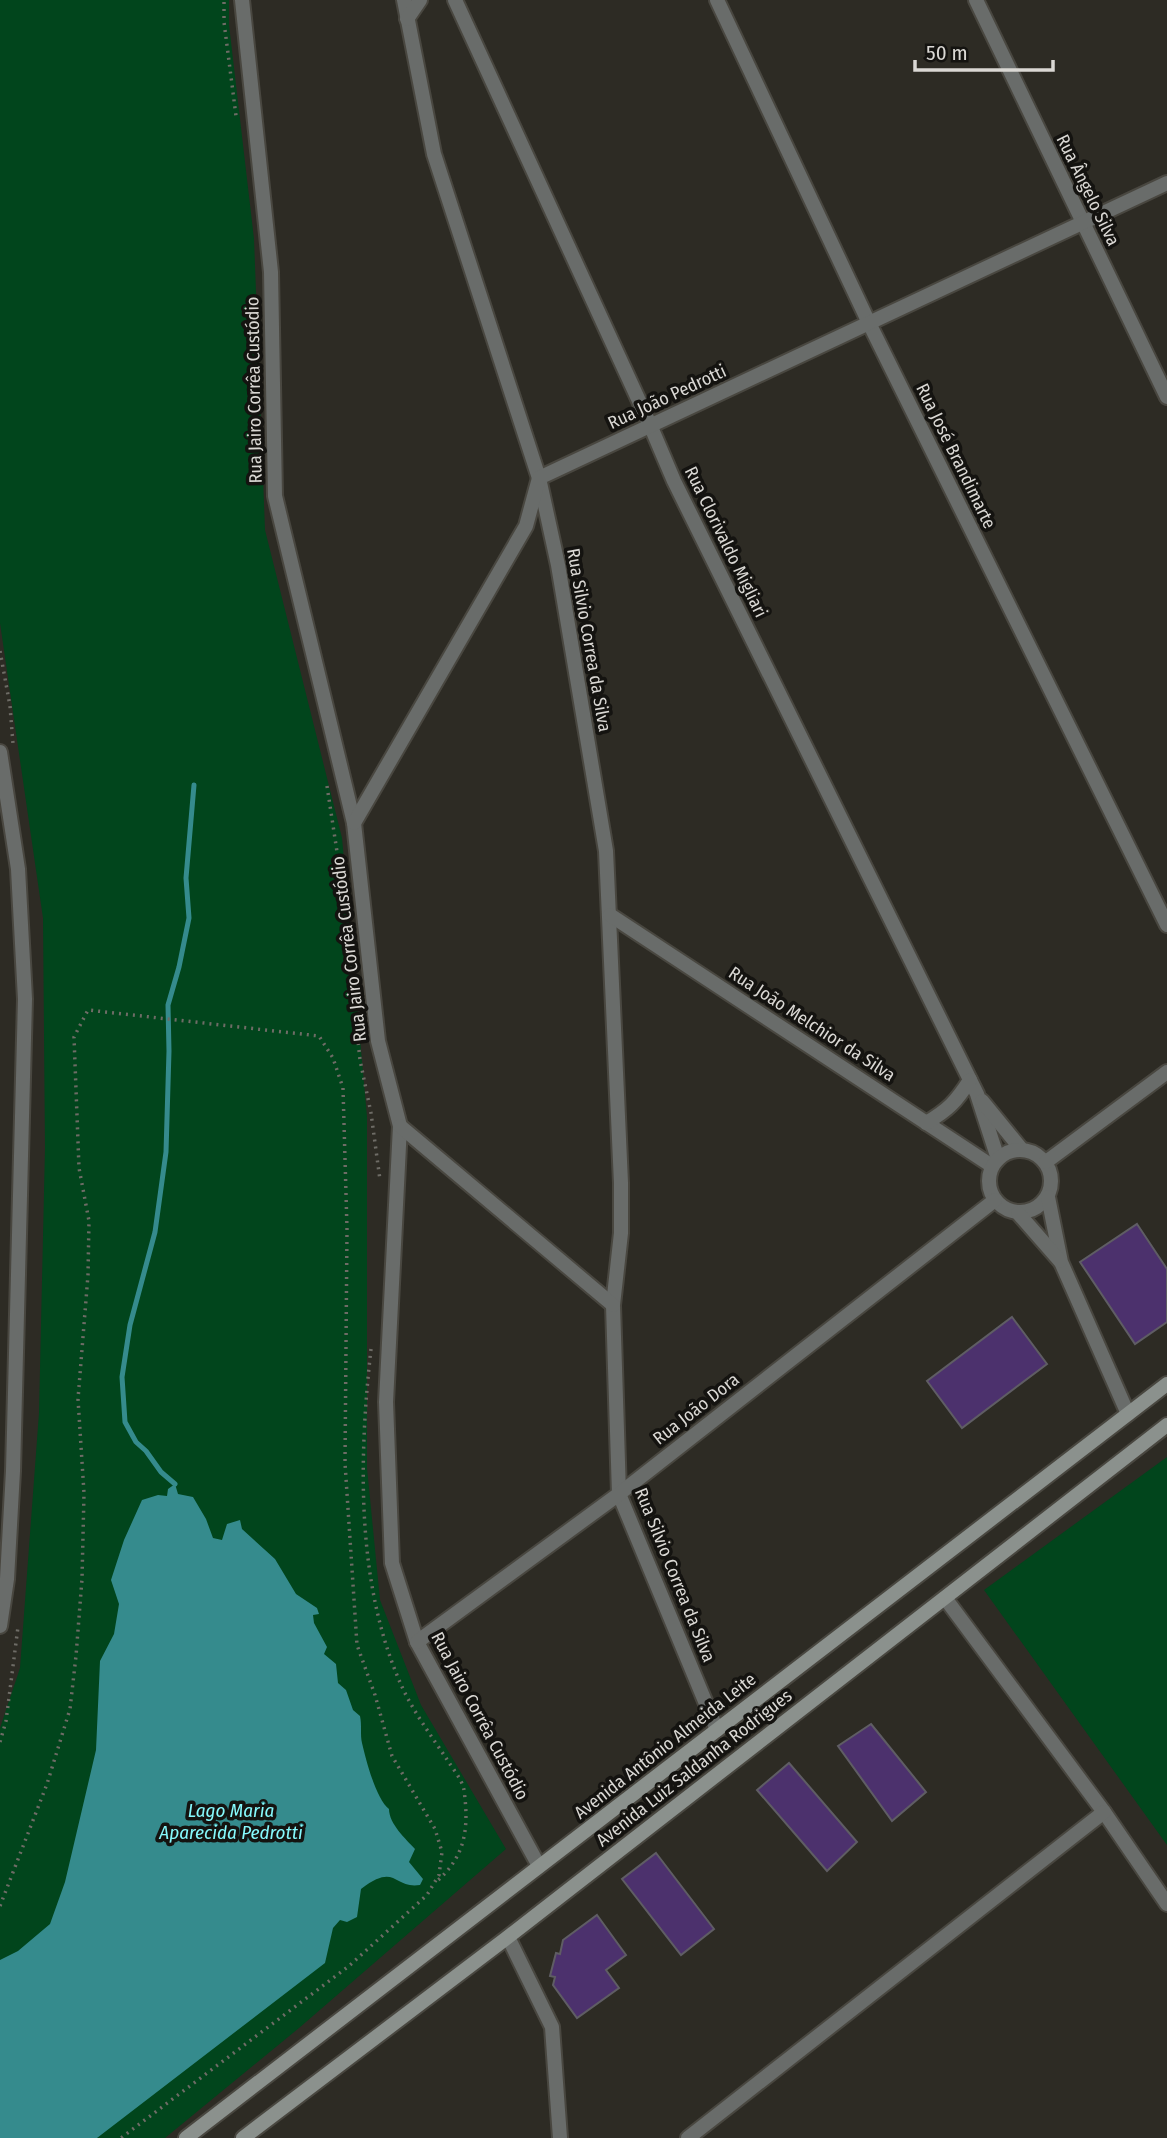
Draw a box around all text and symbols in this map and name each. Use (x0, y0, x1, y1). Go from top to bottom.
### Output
scale bar (915, 28, 1053, 72)
text: 50 m (926, 40, 968, 66)
street label: Rua Ângelo Silva (1052, 131, 1125, 249)
street label: Rua Jairo Corrêa Custódio (241, 296, 267, 484)
street label: Rua João Pedrotti (604, 360, 730, 434)
street label: Rua José Brandimarte (911, 380, 1001, 532)
street label: Rua Clorivaldo Migliari (680, 463, 772, 621)
street label: Rua Silvio Correa da Silva (562, 547, 616, 734)
street label: Rua Jairo Corrêa Custódio (327, 855, 371, 1043)
street label: Rua João Melchior da Silva (724, 962, 900, 1086)
street label: Rua João Dora (648, 1368, 744, 1450)
street label: Rua Silvio Correa da Silva (630, 1485, 720, 1665)
street label: Rua Jairo Corrêa Custódio (426, 1628, 534, 1804)
street label: Avenida Antônio Almeida Leite (570, 1668, 760, 1824)
street label: Avenida Luiz Saldanha Rodrigues (592, 1684, 797, 1851)
water label: Lago Maria Aparecida Pedrotti (158, 1799, 303, 1844)

